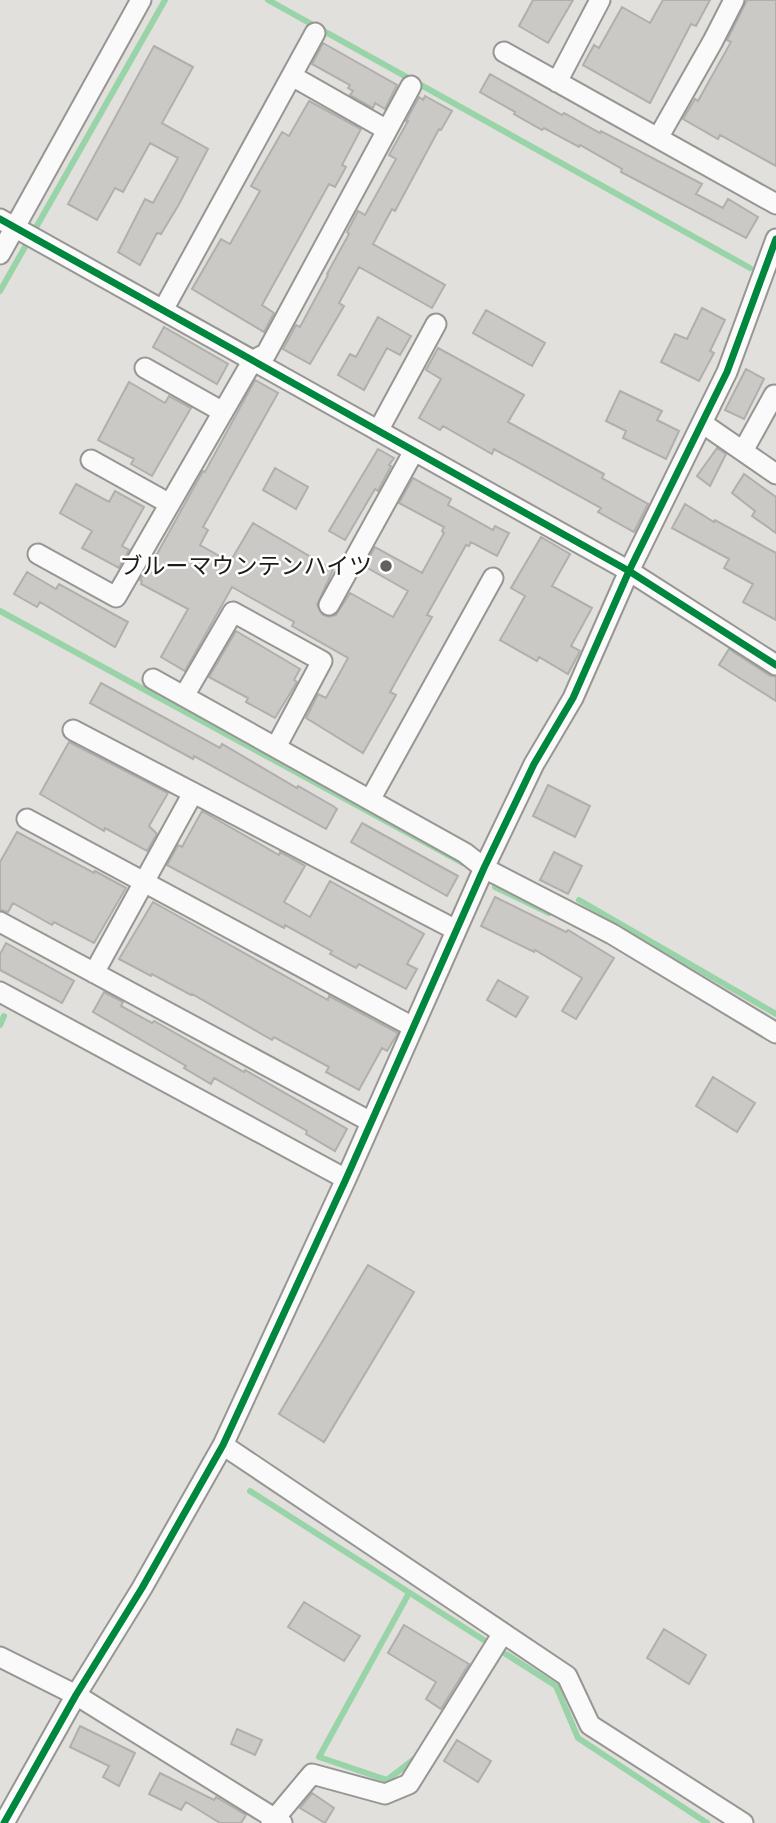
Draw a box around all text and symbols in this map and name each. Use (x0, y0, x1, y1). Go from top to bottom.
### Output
place label: ブルーマウンテンハイツ (119, 549, 372, 581)
marker: ブルーマウンテンハイツ (378, 558, 394, 574)

